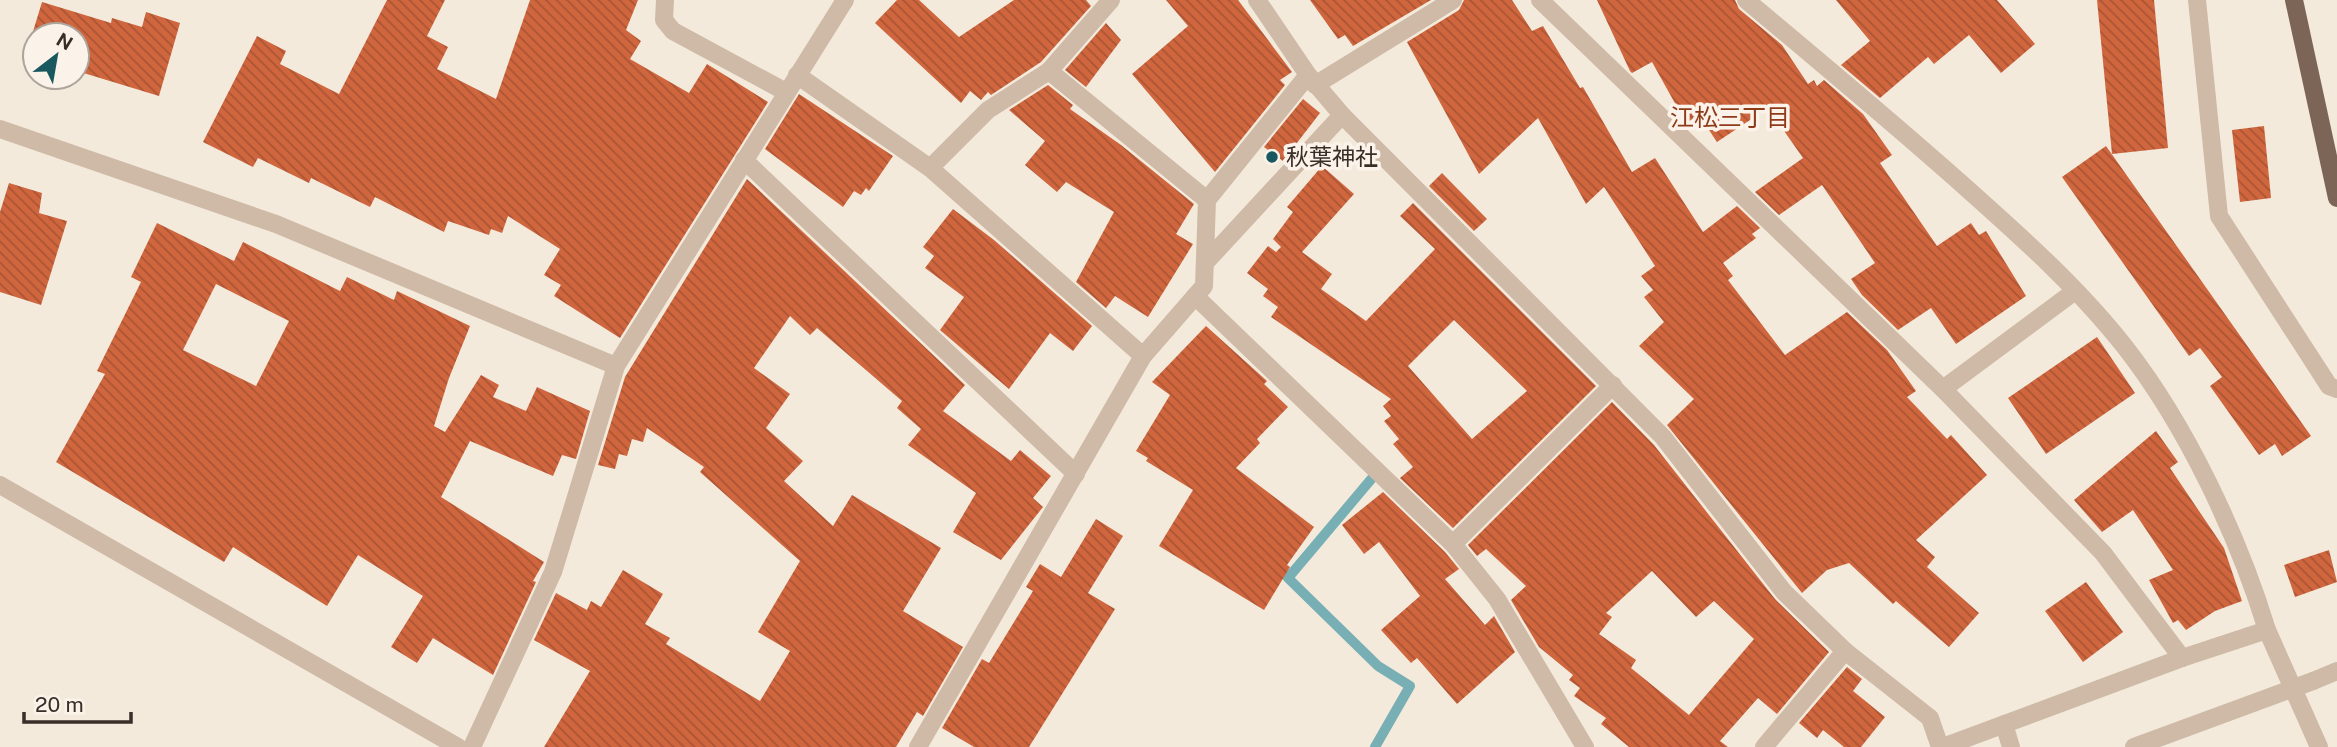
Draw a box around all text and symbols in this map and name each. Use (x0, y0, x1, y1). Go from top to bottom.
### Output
north arrow (21, 21, 91, 91)
text: N (53, 28, 77, 55)
district label: 江松三丁目 (1670, 103, 1790, 131)
place label: 秋葉神社 (1286, 143, 1378, 170)
marker: 秋葉神社 (1264, 149, 1280, 165)
scale bar (24, 680, 131, 724)
text: 20 m (35, 692, 84, 717)

